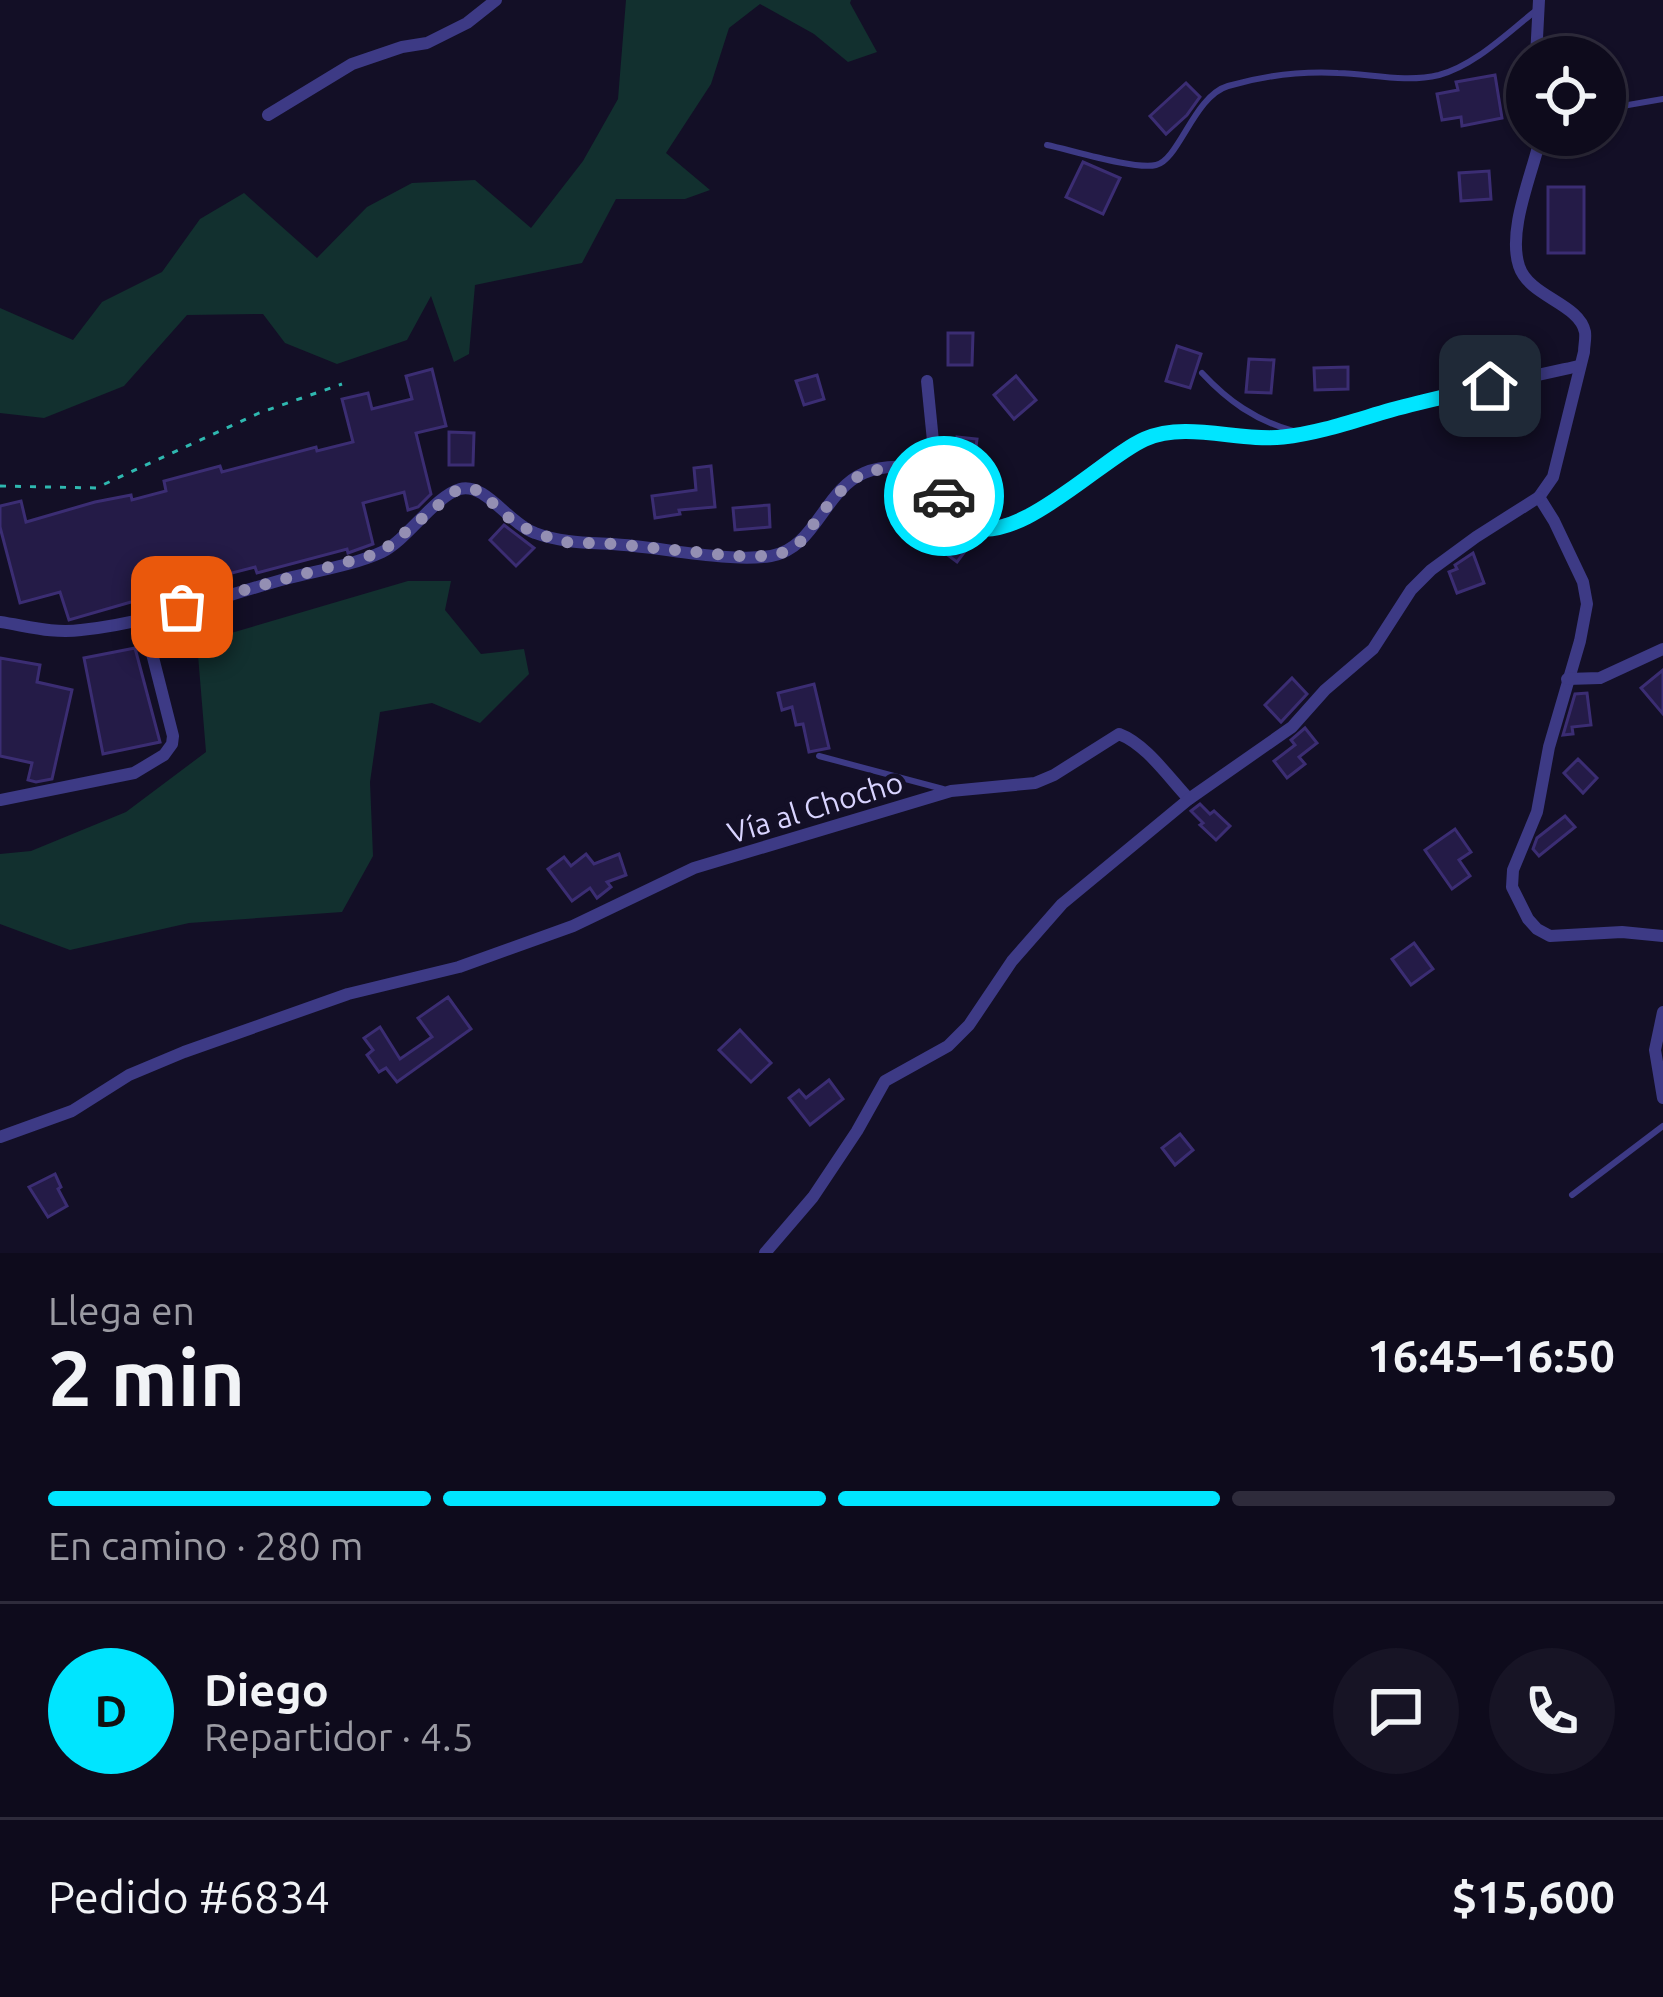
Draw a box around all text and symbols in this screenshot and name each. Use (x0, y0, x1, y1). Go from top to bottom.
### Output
map controls (1506, 36, 1626, 156)
button: locate (1506, 36, 1626, 156)
pin (1439, 335, 1541, 437)
icon: home (1457, 353, 1523, 419)
courier (884, 436, 1004, 556)
icon: car (911, 463, 977, 529)
pin (131, 556, 233, 658)
icon: bag (149, 574, 215, 640)
street label: Vía al Chocho (723, 764, 907, 850)
text: Llega en (48, 1289, 195, 1332)
text: 16:45–16:50 (1367, 1330, 1615, 1381)
text: 2 min (48, 1333, 245, 1421)
text: En camino · 280 m (48, 1524, 363, 1567)
button: chat (1333, 1648, 1459, 1774)
button: phone (1489, 1648, 1615, 1774)
text: Diego (204, 1664, 329, 1715)
text: D (95, 1685, 127, 1736)
text: Repartidor · 4.5 (204, 1715, 474, 1758)
text: Pedido #6834 (48, 1871, 330, 1922)
text: $15,600 (1452, 1871, 1615, 1922)

